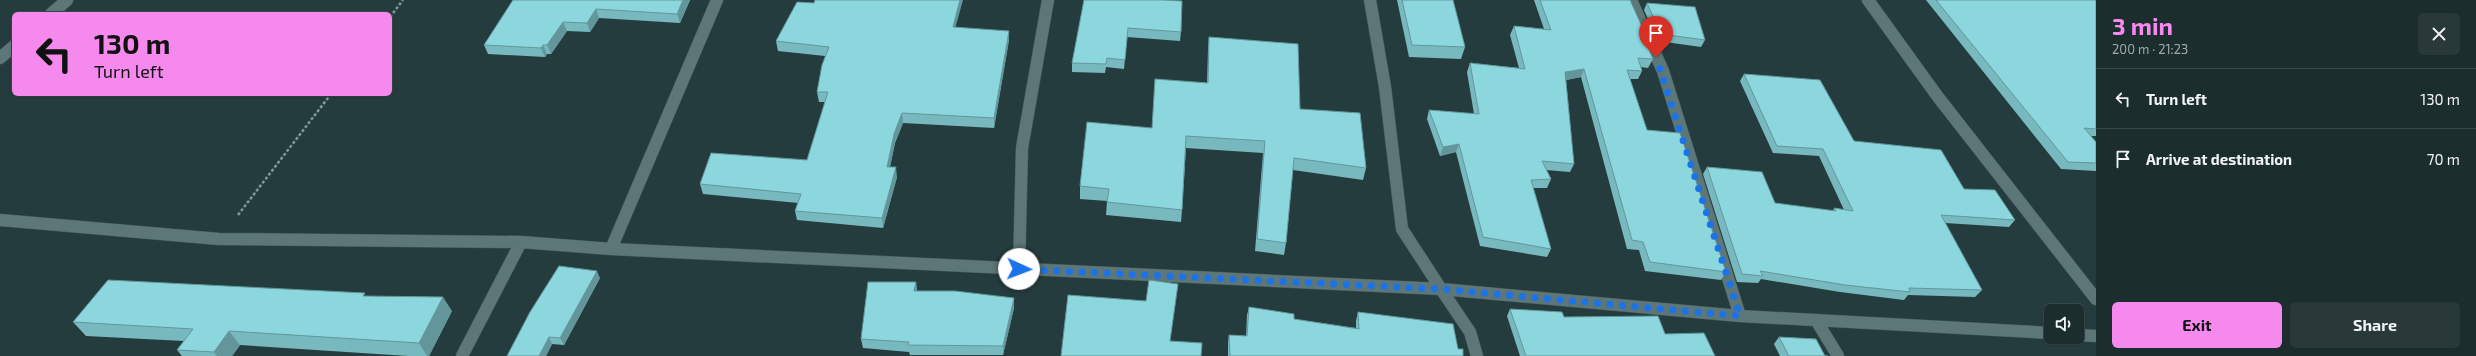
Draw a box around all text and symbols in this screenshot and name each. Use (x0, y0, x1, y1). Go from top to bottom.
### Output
text: 3 min (2112, 11, 2173, 40)
button: close (2418, 13, 2460, 55)
pin (1639, 16, 1673, 57)
icon: arrive (1645, 22, 1667, 44)
text: 130 m (94, 26, 170, 60)
icon: left (28, 28, 80, 80)
text: 200 m · 21:23 (2112, 41, 2188, 57)
text: Turn left (94, 60, 164, 82)
icon: left (2112, 88, 2134, 110)
text: Turn left (2146, 90, 2207, 108)
text: 130 m (2420, 90, 2460, 108)
icon: arrive (2112, 148, 2134, 170)
text: Arrive at destination (2146, 150, 2292, 168)
text: 70 m (2427, 150, 2460, 168)
position arrow (998, 248, 1040, 290)
button: Exit (2112, 302, 2282, 348)
button: Share (2290, 302, 2460, 348)
map controls (2044, 304, 2084, 344)
button: sound (2044, 304, 2084, 344)

